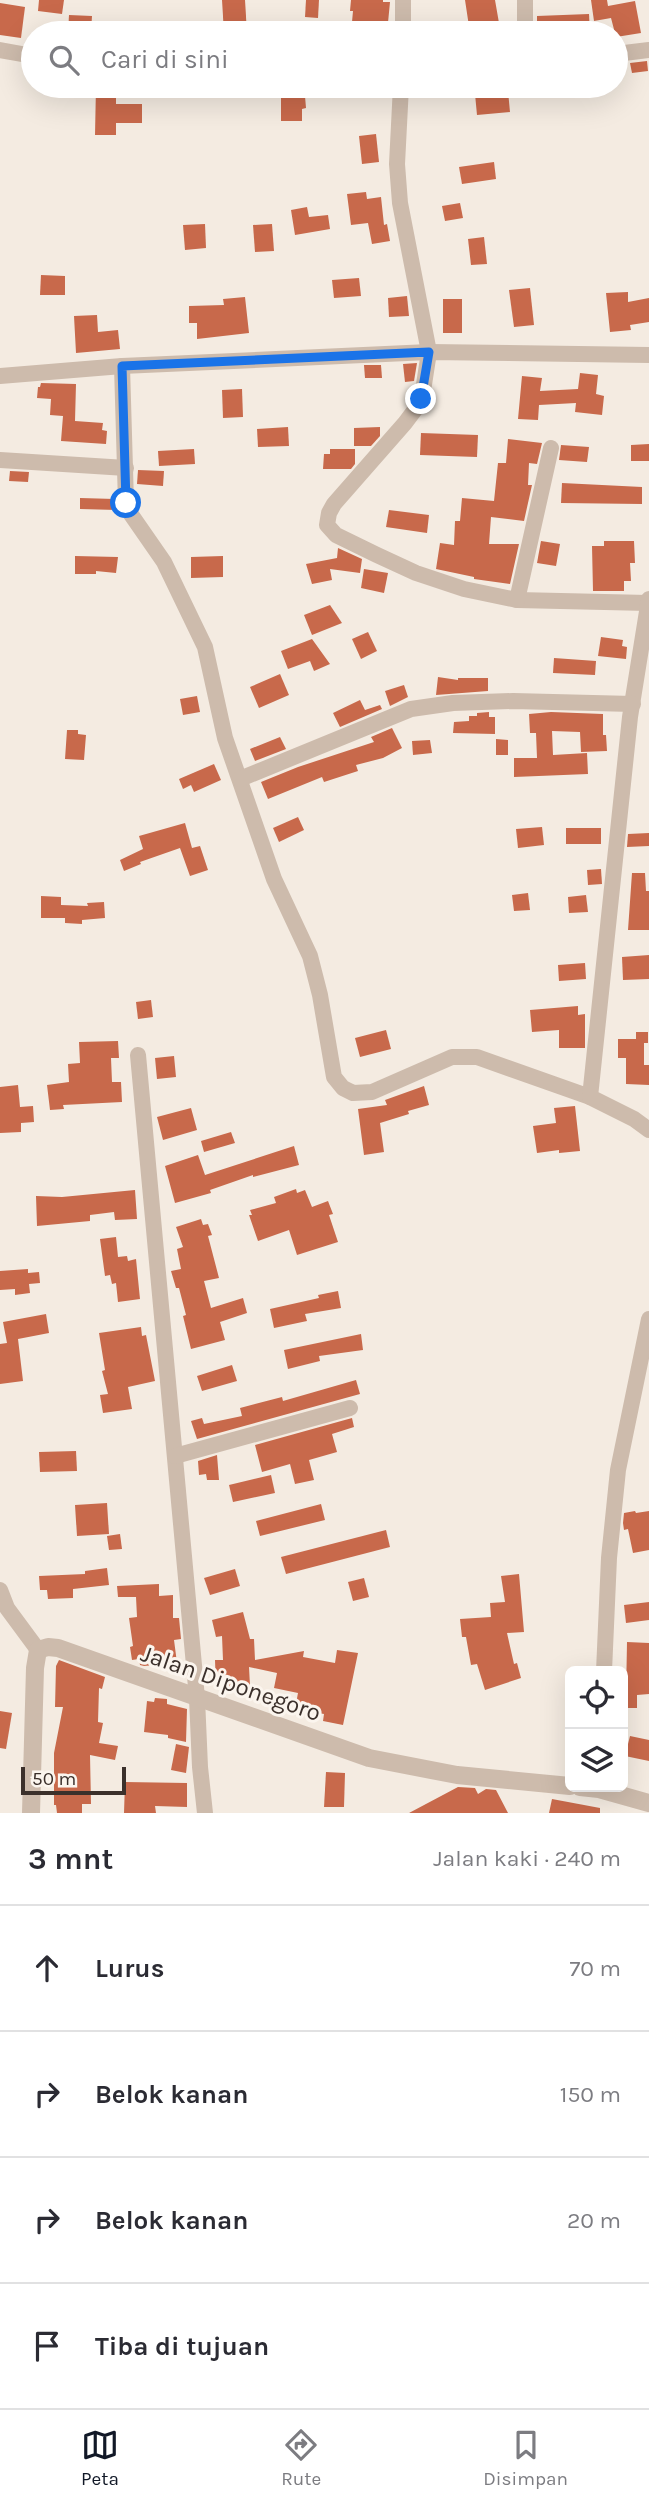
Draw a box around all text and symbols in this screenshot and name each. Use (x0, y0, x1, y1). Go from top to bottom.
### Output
search box (21, 21, 628, 98)
icon: search (45, 41, 83, 79)
text: Cari di sini (101, 44, 229, 75)
route end (405, 383, 436, 414)
route start (110, 487, 141, 518)
street label: Jalan Diponegoro (137, 1639, 325, 1727)
map controls (565, 1666, 628, 1792)
button: locate (565, 1666, 628, 1729)
button: layers (565, 1729, 628, 1792)
scale bar (21, 1764, 126, 1796)
text: 50 m (32, 1768, 76, 1790)
text: 3 mnt (28, 1841, 113, 1877)
text: Jalan kaki · 240 m (433, 1845, 621, 1872)
icon: ahead (28, 1949, 66, 1987)
text: Lurus (95, 1953, 164, 1984)
text: 70 m (570, 1955, 621, 1982)
icon: right (28, 2075, 66, 2113)
text: Belok kanan (95, 2079, 248, 2110)
text: 150 m (560, 2081, 621, 2108)
icon: right (28, 2201, 66, 2239)
text: Belok kanan (95, 2205, 248, 2236)
text: 20 m (567, 2207, 621, 2234)
icon: arrive (28, 2327, 66, 2365)
text: Tiba di tujuan (95, 2331, 269, 2362)
tab: Peta (81, 2426, 119, 2490)
tab: Rute (281, 2426, 321, 2490)
tab: Disimpan (483, 2426, 568, 2490)

